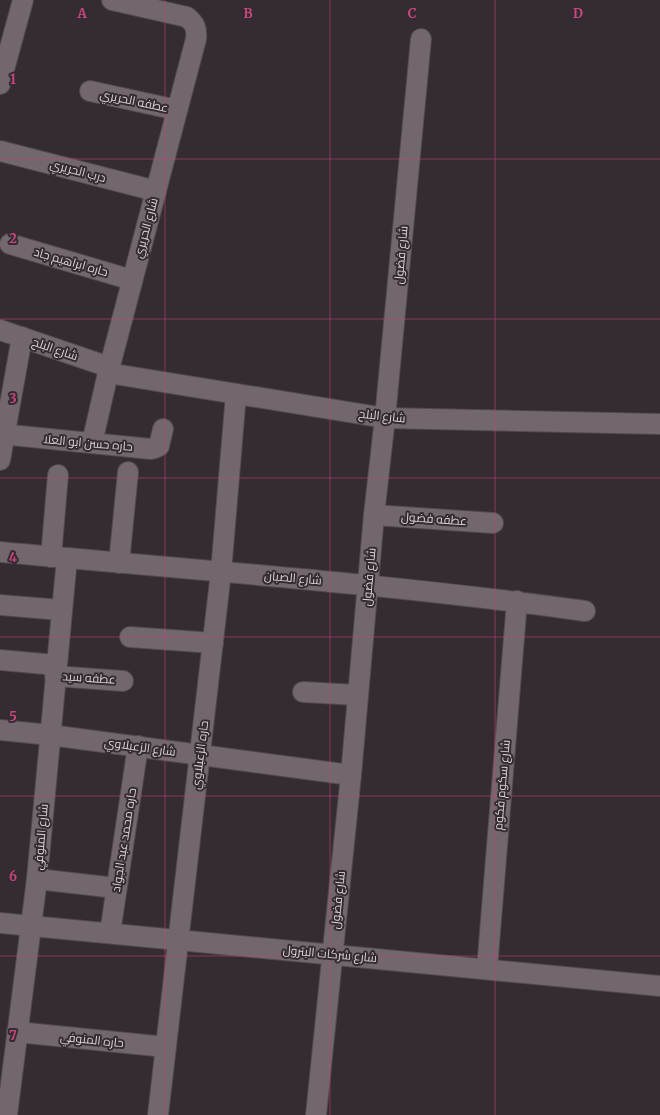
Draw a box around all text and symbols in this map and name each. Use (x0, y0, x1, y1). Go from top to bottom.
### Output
text: A (76, 5, 87, 22)
text: B (243, 5, 253, 22)
text: C (408, 5, 417, 22)
text: D (573, 5, 583, 22)
text: 1 (10, 71, 16, 88)
street label: عطفه الحريري (98, 86, 170, 118)
street label: درب الحريري (48, 156, 108, 188)
street label: شارع الحريري (130, 196, 164, 261)
street label: شارع فضول (390, 225, 412, 285)
text: 2 (9, 230, 17, 247)
street label: حاره ابراهيم جاد (32, 244, 110, 280)
street label: شارع البلح (30, 334, 80, 364)
text: 3 (9, 390, 17, 407)
street label: شارع البلح (358, 406, 406, 426)
street label: حاره حسن ابو العلا (43, 431, 133, 454)
street label: عطفه فضول (401, 509, 467, 528)
street label: شارع فضول (358, 547, 380, 607)
text: 4 (9, 549, 18, 566)
street label: شارع الصبان (263, 568, 323, 588)
street label: عطفه سيد (62, 668, 116, 687)
text: 5 (9, 708, 17, 725)
street label: حاره الزعبلاوي (188, 720, 214, 791)
street label: شارع الزعبلاوي (103, 734, 177, 762)
street label: شارع سكوم فكوم (490, 739, 514, 831)
street label: حاره محمد عبد الجواد (108, 787, 139, 893)
street label: شارع المنوفي (30, 803, 54, 871)
text: 6 (9, 868, 17, 885)
street label: شارع فضول (327, 870, 349, 930)
street label: شارع شركات البترول (282, 942, 378, 966)
text: 7 (9, 1027, 17, 1044)
street label: حاره المنوفي (59, 1029, 125, 1053)

